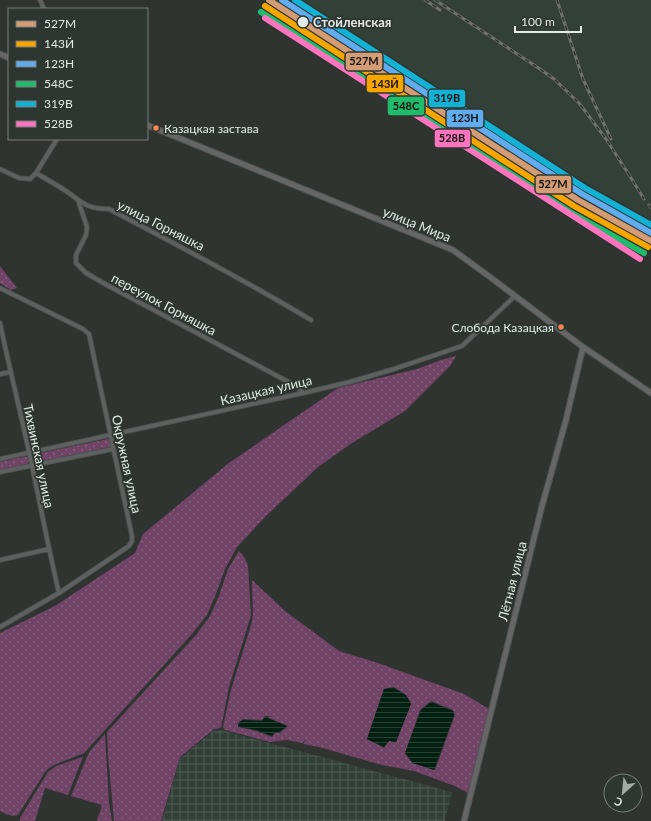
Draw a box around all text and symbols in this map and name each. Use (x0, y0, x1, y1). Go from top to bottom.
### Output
legend (8, 8, 148, 140)
scale bar (515, 8, 581, 34)
place label: Стойленская (313, 14, 391, 30)
text: 100 m (521, 14, 555, 29)
marker: Стойленская (296, 15, 310, 29)
text: 527М (44, 16, 76, 31)
text: 143Й (44, 36, 74, 51)
line badge: 527М (345, 52, 383, 71)
text: 527М (349, 54, 379, 67)
text: 123Н (44, 56, 74, 71)
line badge: 143Й (366, 74, 404, 93)
text: 548С (44, 76, 73, 91)
text: 143Й (371, 77, 399, 90)
line badge: 319В (428, 89, 466, 108)
text: 319В (434, 91, 460, 104)
text: 319В (44, 96, 73, 111)
line badge: 548С (387, 96, 425, 116)
text: 548С (393, 99, 420, 112)
line badge: 123Н (446, 109, 484, 128)
text: 123Н (451, 111, 479, 124)
text: 528В (44, 116, 73, 131)
place label: Казацкая застава (164, 121, 259, 136)
marker: Казацкая застава (151, 123, 161, 133)
line badge: 528В (434, 129, 471, 148)
text: 528В (439, 131, 465, 144)
line badge: 527М (535, 175, 572, 194)
text: 527М (538, 177, 568, 190)
street label: улица Горняшка (115, 196, 207, 254)
street label: улица Мира (381, 203, 453, 245)
street label: переулок Горняшка (109, 270, 219, 338)
place label: Слобода Казацкая (451, 320, 554, 335)
marker: Слобода Казацкая (556, 322, 566, 332)
street label: Казацкая улица (219, 372, 313, 408)
street label: Тихвинская улица (20, 402, 58, 510)
street label: Окружная улица (109, 413, 145, 515)
street label: Лётная улица (494, 539, 530, 623)
north arrow (603, 773, 643, 813)
text: С (611, 795, 624, 810)

